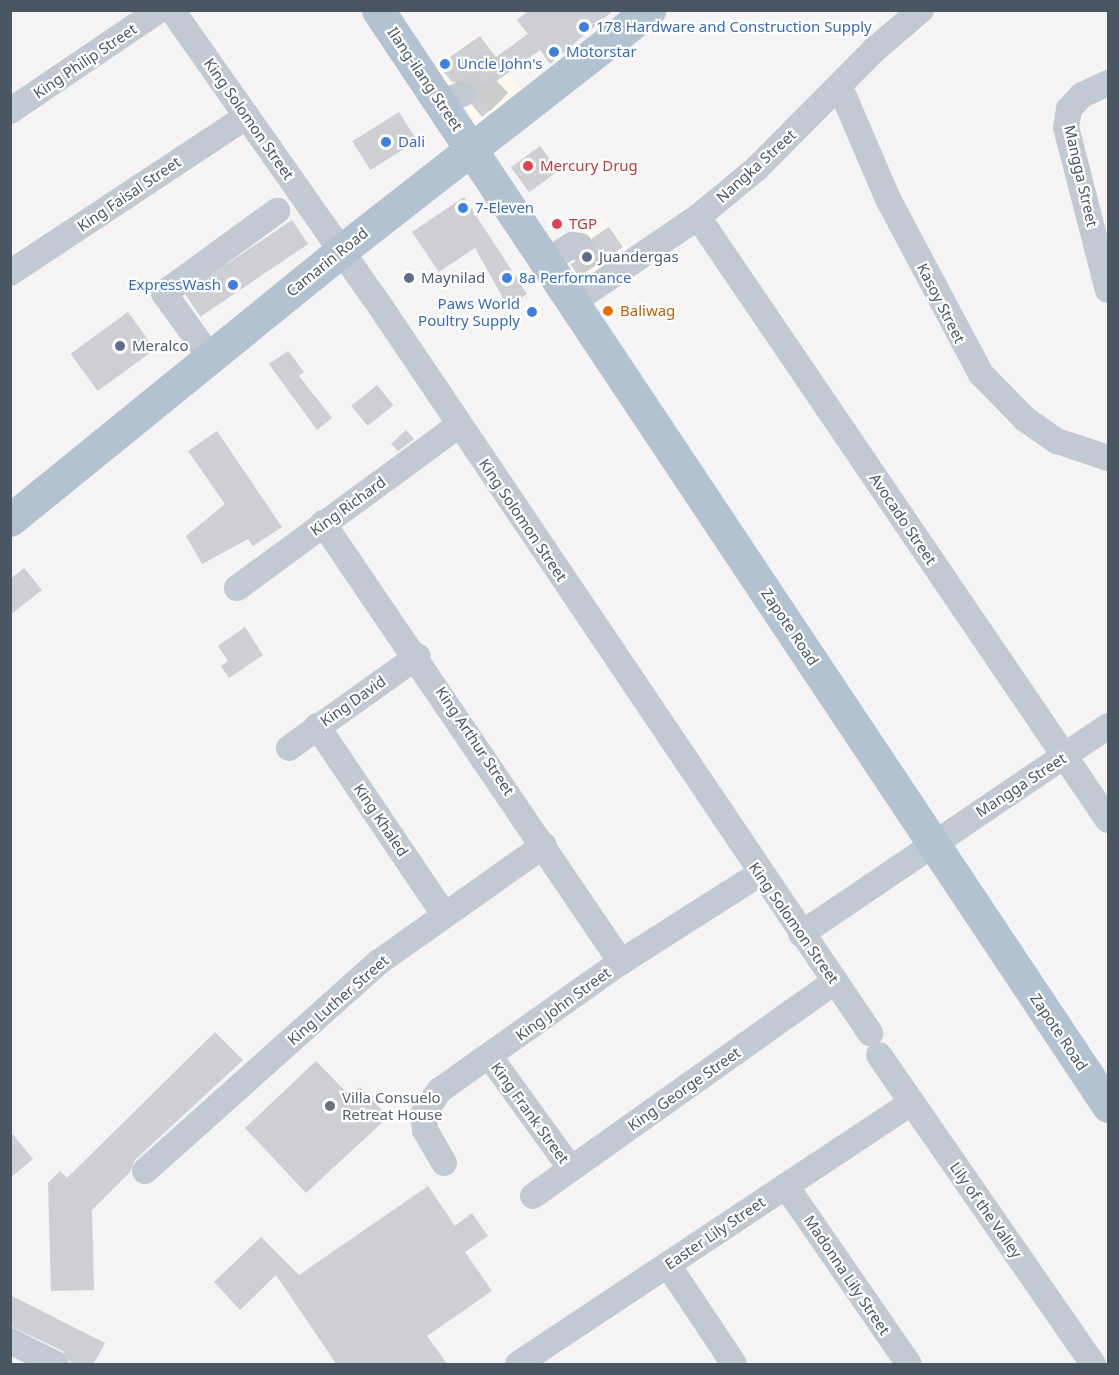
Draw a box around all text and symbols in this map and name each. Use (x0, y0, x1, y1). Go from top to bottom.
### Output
place label: 178 Hardware and Construction Supply (596, 18, 872, 36)
street label: King Philip Street (30, 20, 140, 102)
marker: 178 Hardware and Construction Supply (577, 20, 591, 34)
street label: Ilang-ilang Street (384, 24, 466, 134)
place label: Motorstar (566, 43, 637, 61)
marker: Motorstar (547, 45, 561, 59)
street label: King Solomon Street (200, 55, 298, 183)
place label: Uncle John's (457, 55, 542, 73)
marker: Uncle John's (438, 57, 452, 71)
street label: Mangga Street (1061, 123, 1101, 229)
street label: Nangka Street (713, 126, 799, 206)
place label: Dali (398, 133, 425, 151)
marker: Dali (379, 135, 393, 149)
street label: King Faisal Street (74, 153, 184, 235)
place label: Mercury Drug (540, 157, 638, 175)
marker: Mercury Drug (521, 159, 535, 173)
place label: 7-Eleven (475, 199, 534, 217)
marker: 7-Eleven (456, 201, 470, 215)
place label: TGP (569, 215, 597, 233)
marker: TGP (550, 217, 564, 231)
street label: Camarin Road (283, 224, 371, 300)
place label: Juandergas (599, 248, 679, 266)
marker: Juandergas (580, 250, 594, 264)
street label: Kasoy Street (913, 260, 969, 346)
place label: Maynilad (421, 269, 485, 287)
place label: 8a Performance (519, 269, 631, 287)
marker: Maynilad (402, 271, 416, 285)
marker: 8a Performance (500, 271, 514, 285)
place label: ExpressWash (128, 276, 221, 294)
marker: ExpressWash (226, 278, 240, 292)
place label: Paws World Poultry Supply (418, 294, 520, 329)
place label: Baliwag (620, 302, 675, 320)
marker: Baliwag (601, 304, 615, 318)
marker: Paws World Poultry Supply (525, 305, 539, 319)
place label: Meralco (132, 337, 189, 355)
marker: Meralco (113, 339, 127, 353)
street label: King Solomon Street (475, 455, 571, 585)
street label: Avocado Street (866, 470, 940, 568)
street label: King Richard (307, 473, 389, 539)
street label: Zapote Road (758, 585, 822, 669)
street label: King David (317, 672, 389, 730)
street label: King Arthur Street (432, 683, 518, 799)
street label: Mangga Street (973, 749, 1069, 821)
street label: King Khaled (350, 780, 412, 860)
street label: King Solomon Street (745, 859, 843, 987)
street label: King Luther Street (284, 951, 392, 1049)
street label: King John Street (512, 963, 614, 1045)
street label: Zapote Road (1027, 990, 1091, 1074)
street label: King George Street (624, 1043, 744, 1135)
street label: King Frank Street (487, 1059, 573, 1167)
place label: Villa Consuelo Retreat House (342, 1088, 442, 1123)
marker: Villa Consuelo Retreat House (323, 1099, 337, 1113)
street label: Lily of the Valley (946, 1159, 1026, 1261)
street label: Easter Lily Street (661, 1193, 769, 1273)
street label: Madonna Lily Street (800, 1212, 894, 1338)

